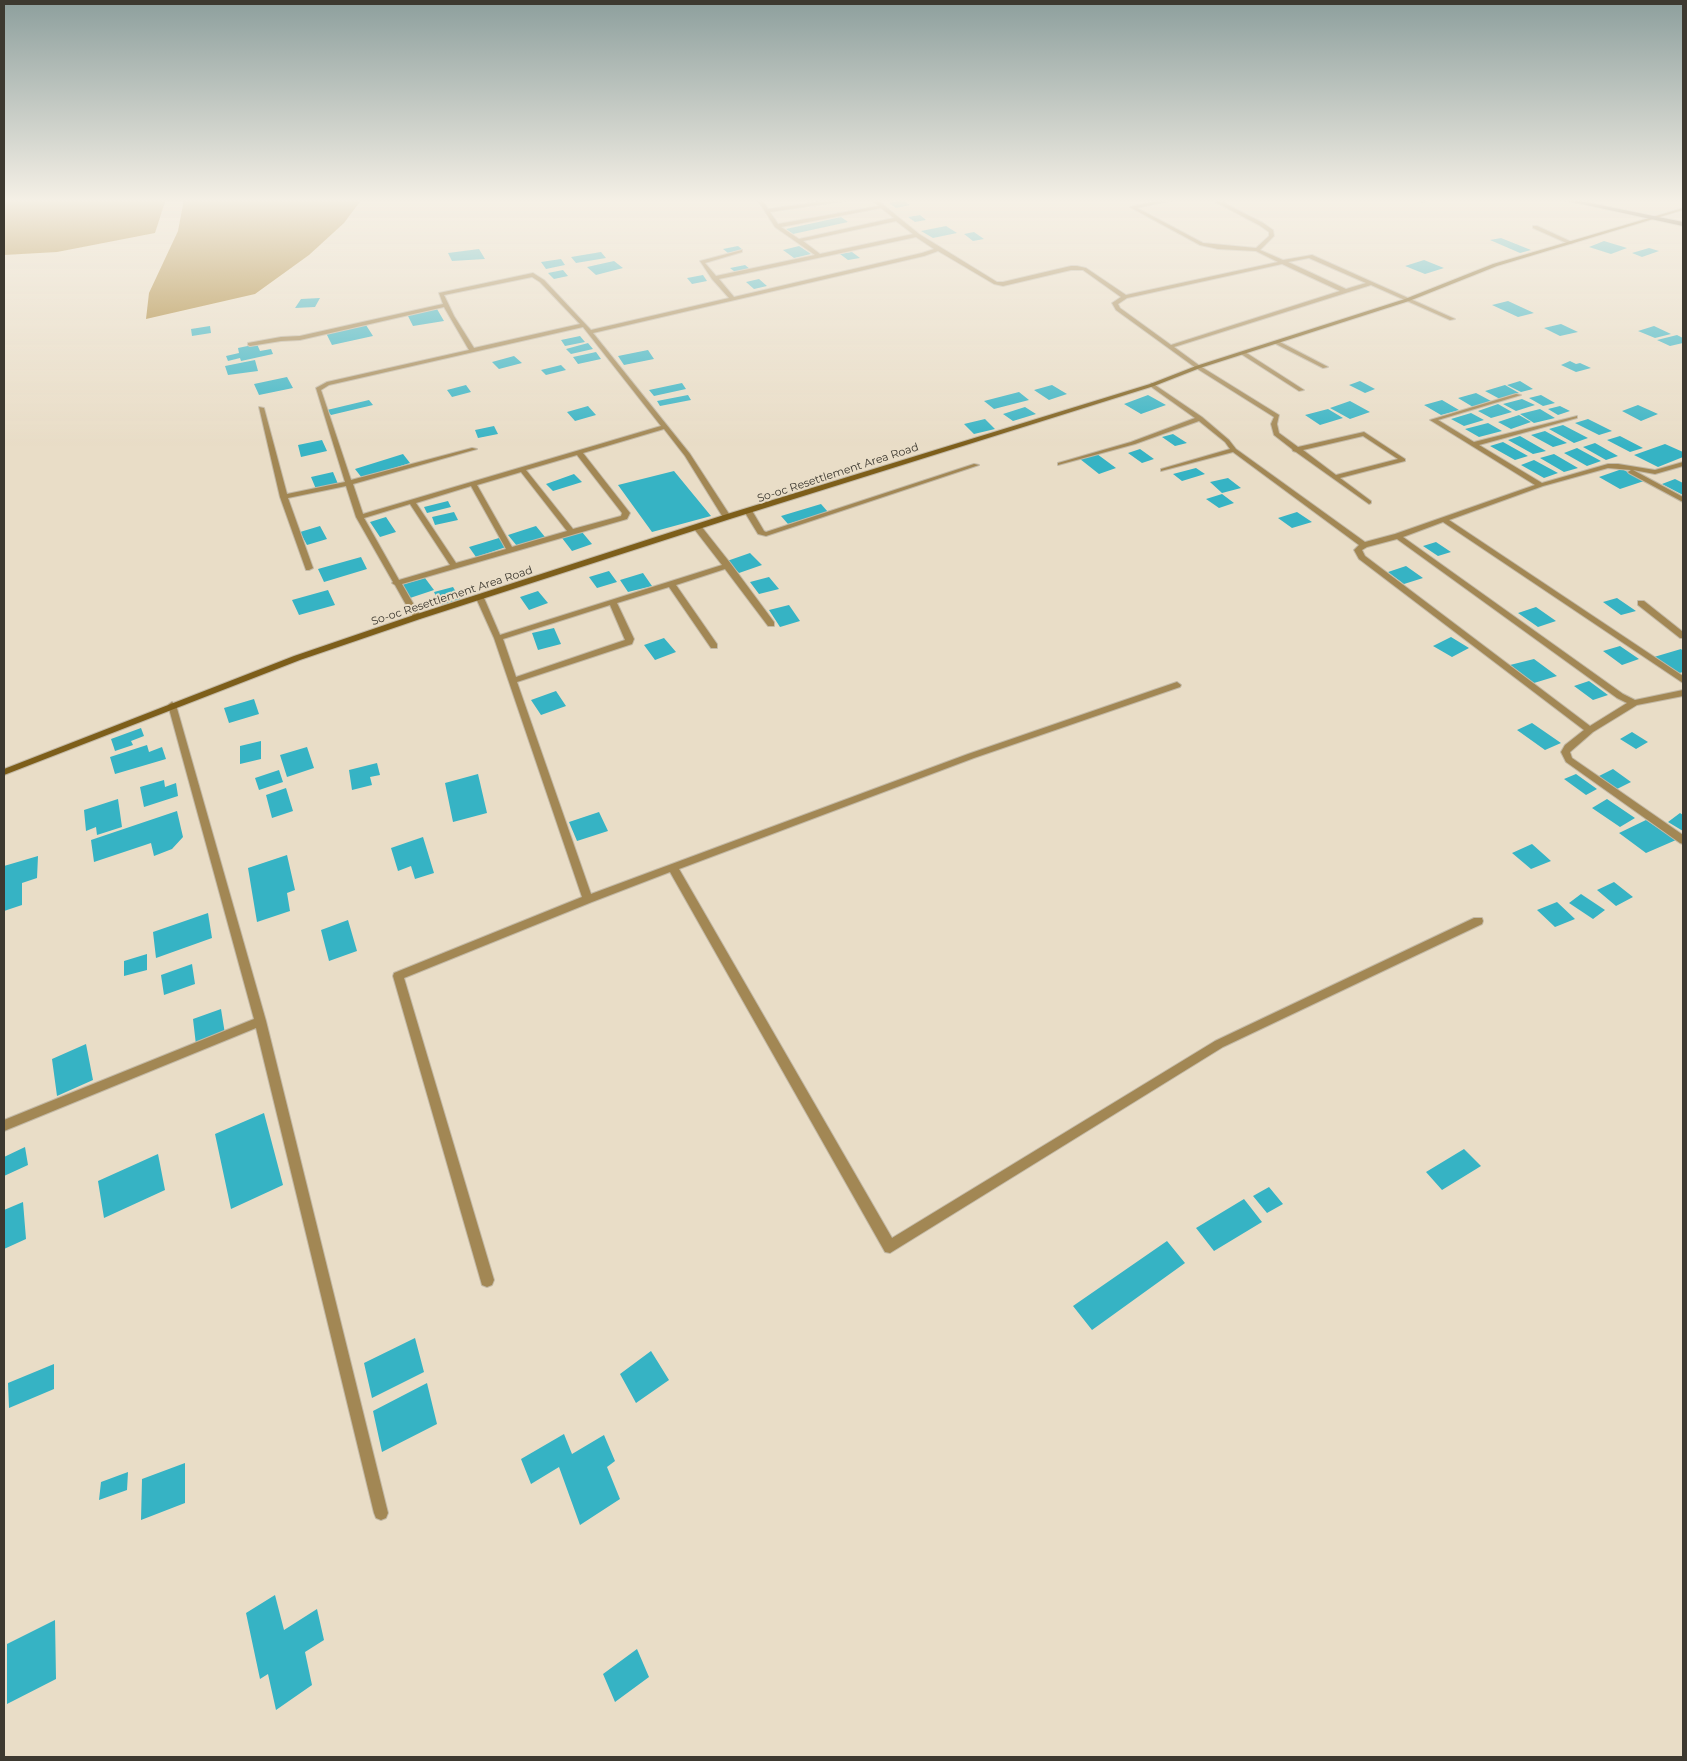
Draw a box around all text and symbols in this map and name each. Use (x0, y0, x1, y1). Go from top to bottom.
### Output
street label: So-oc Resettlement Area Road (756, 441, 920, 505)
street label: So-oc Resettlement Area Road (370, 564, 534, 628)

